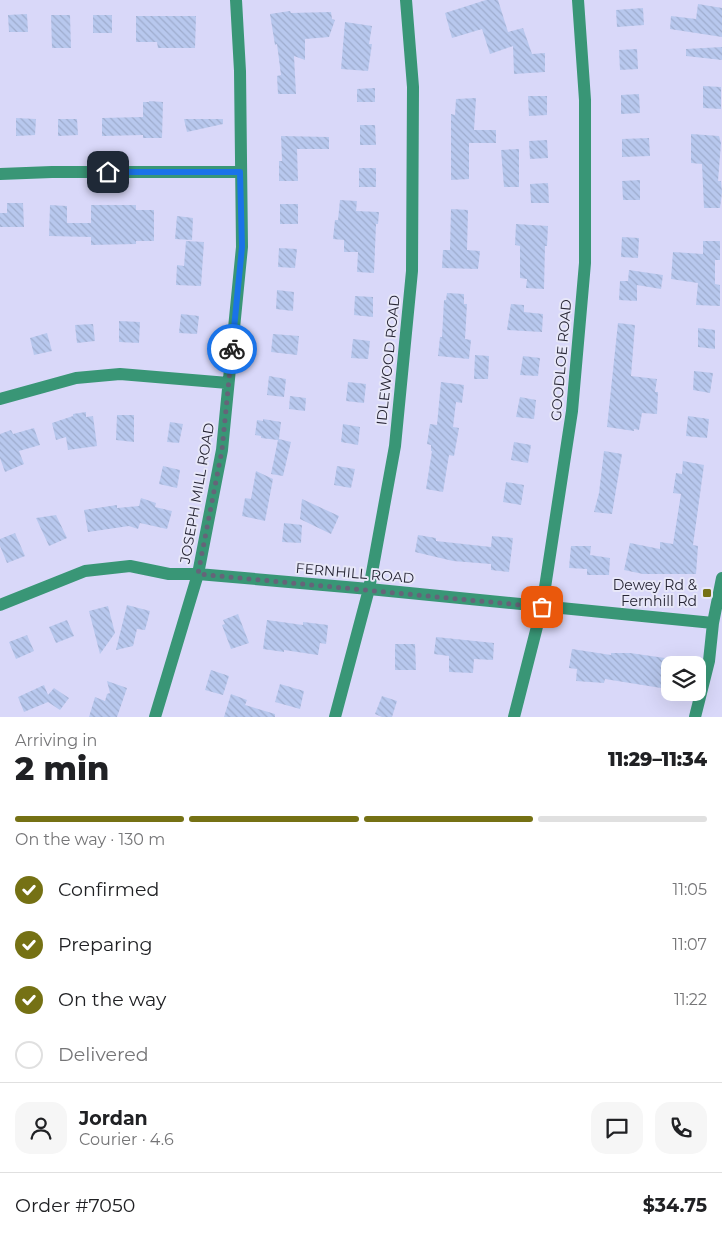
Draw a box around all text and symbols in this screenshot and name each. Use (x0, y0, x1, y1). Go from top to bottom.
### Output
pin (87, 151, 129, 193)
icon: home (94, 158, 122, 186)
street label: IDLEWOOD ROAD (372, 294, 404, 426)
street label: GOODLOE ROAD (547, 298, 575, 422)
courier (207, 324, 257, 374)
icon: bike (218, 335, 246, 363)
street label: JOSEPH MILL ROAD (176, 421, 218, 566)
street label: FERNHILL ROAD (295, 559, 415, 587)
place label: Dewey Rd & Fernhill Rd (613, 576, 698, 610)
pin (521, 586, 563, 628)
marker: Dewey Rd & Fernhill Rd (701, 587, 713, 599)
icon: bag (528, 593, 556, 621)
map controls (661, 656, 706, 701)
button: layers (661, 656, 706, 701)
text: Arriving in (15, 731, 97, 750)
text: 11:29–11:34 (608, 748, 707, 771)
text: 2 min (15, 749, 109, 788)
text: On the way · 130 m (15, 830, 165, 849)
icon: check (15, 876, 43, 904)
text: Confirmed (58, 878, 159, 901)
text: 11:05 (672, 880, 707, 899)
icon: check (15, 931, 43, 959)
text: Preparing (58, 933, 153, 956)
text: 11:07 (672, 935, 707, 954)
icon: check (15, 986, 43, 1014)
text: On the way (58, 988, 166, 1011)
text: 11:22 (674, 990, 707, 1009)
text: Delivered (58, 1043, 149, 1066)
button: person (15, 1102, 67, 1154)
button: chat (591, 1102, 643, 1154)
button: phone (655, 1102, 707, 1154)
text: Jordan (79, 1107, 148, 1130)
text: Courier · 4.6 (79, 1130, 174, 1149)
text: Order #7050 (15, 1194, 135, 1217)
text: $34.75 (643, 1194, 707, 1217)

